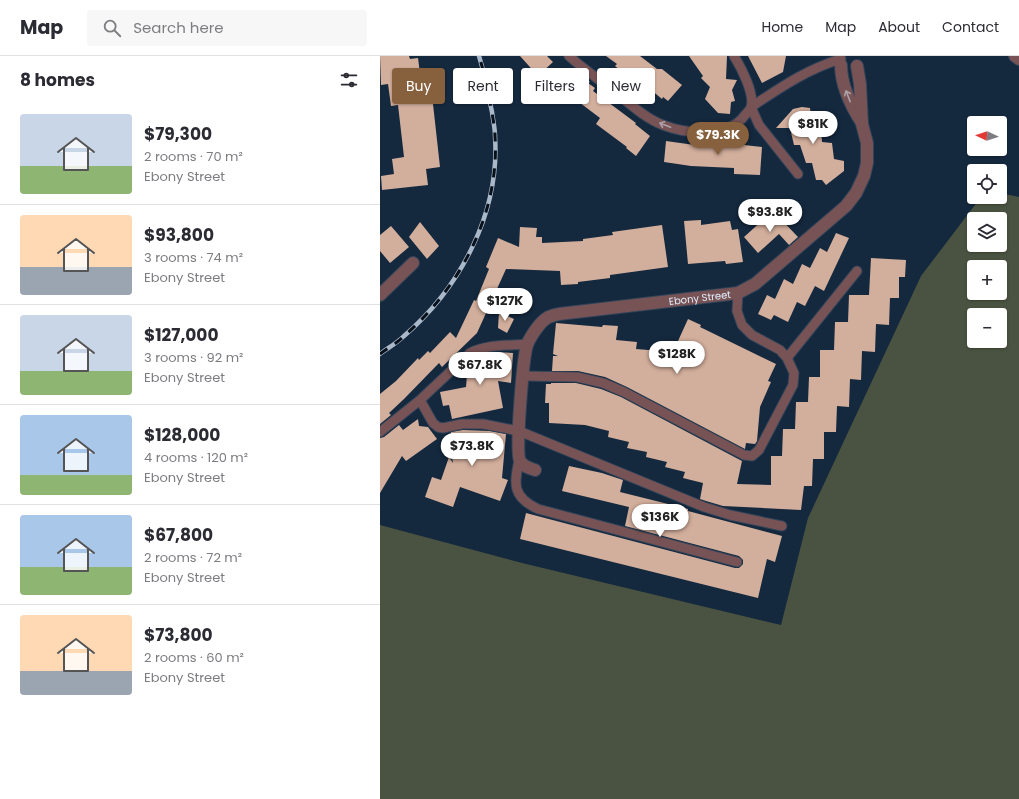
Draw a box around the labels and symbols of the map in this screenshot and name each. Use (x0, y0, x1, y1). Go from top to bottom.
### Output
one-way arrow (843, 90, 851, 102)
pin: $81K (789, 111, 837, 145)
north arrow (967, 116, 1007, 156)
one-way arrow (660, 121, 672, 129)
pin: $79.3K (685, 122, 751, 156)
pin: $93.8K (737, 199, 803, 233)
street label: Ebony Street (668, 287, 732, 309)
pin: $127K (477, 288, 533, 322)
pin: $128K (649, 341, 705, 375)
pin: $67.8K (447, 352, 513, 386)
pin: $73.8K (439, 433, 505, 467)
pin: $136K (632, 504, 688, 538)

